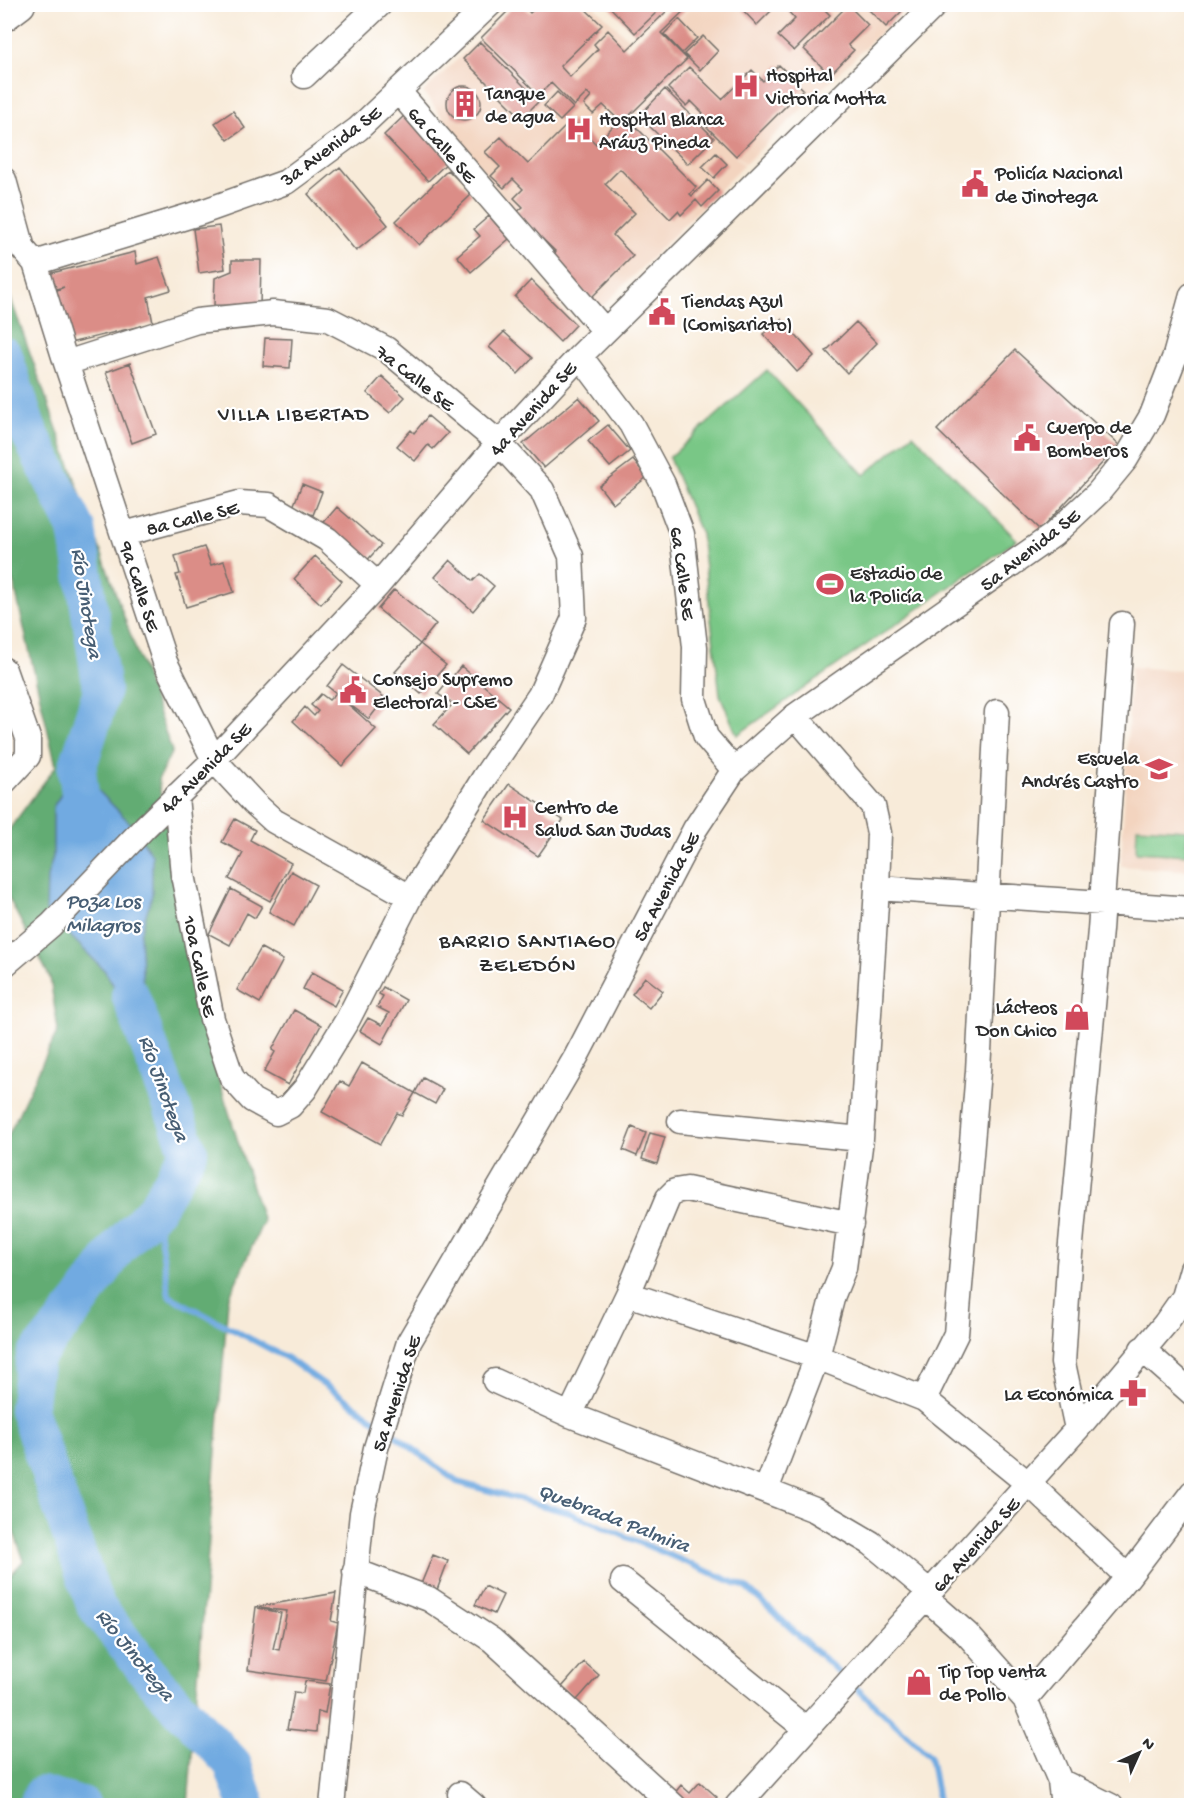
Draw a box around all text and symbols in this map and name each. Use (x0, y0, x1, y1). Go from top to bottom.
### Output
place label: Hospital Victoria Motta (765, 66, 887, 112)
hospital icon: Hospital Victoria Motta (731, 71, 761, 101)
place label: Tanque de agua (484, 84, 556, 130)
building icon: Tanque de agua (450, 89, 480, 119)
street label: 3a Avenida SE (276, 101, 388, 194)
street label: 6a Calle SE (401, 103, 481, 190)
place label: Hospital Blanca Aráuz Pineda (599, 110, 725, 156)
hospital icon: Hospital Blanca Aráuz Pineda (564, 114, 594, 144)
place label: Policía Nacional de Jinotega (994, 164, 1123, 210)
public building icon: Policía Nacional de Jinotega (960, 169, 990, 199)
place label: Tiendas Azul (Comisariato) (681, 292, 793, 338)
public building icon: Tiendas Azul (Comisariato) (647, 297, 677, 327)
street label: 7a Calle SE (369, 341, 459, 419)
street label: 4a Avenida SE (486, 357, 584, 462)
district label: VILLA LIBERTAD (217, 404, 370, 429)
place label: Cuerpo de Bomberos (1046, 418, 1132, 464)
public building icon: Cuerpo de Bomberos (1012, 423, 1042, 453)
street label: 8a Calle SE (144, 497, 243, 543)
street label: 5a Avenida SE (977, 505, 1087, 598)
street label: 6a Calle SE (663, 526, 699, 623)
street label: 9a Calle SE (112, 538, 164, 637)
water label: Río Jinotega (64, 547, 106, 662)
place label: Estadio de la Policía (850, 564, 943, 610)
sports icon: Estadio de la Policía (815, 569, 845, 599)
place label: Consejo Supremo Electoral - CSE (373, 670, 513, 716)
public building icon: Consejo Supremo Electoral - CSE (338, 675, 368, 705)
street label: 4a Avenida SE (157, 718, 259, 820)
place label: Escuela Andrés Castro (1022, 749, 1140, 795)
school or university icon: Escuela Andrés Castro (1144, 754, 1174, 784)
place label: Centro de Salud San Judas (535, 798, 671, 844)
hospital icon: Centro de Salud San Judas (500, 802, 530, 832)
street label: 5a Avenida SE (630, 828, 707, 946)
water label: Poza Los Milagros (66, 891, 143, 940)
street label: 10a Calle SE (175, 913, 220, 1021)
district label: BARRIO SANTIAGO ZELEDÓN (438, 931, 617, 980)
place label: Lácteos Don Chico (974, 998, 1058, 1044)
shop icon: Lácteos Don Chico (1062, 1002, 1092, 1032)
water label: Río Jinotega (131, 1033, 193, 1147)
street label: 5a Avenida SE (369, 1332, 428, 1455)
pharmacy icon: La Económica (1118, 1378, 1148, 1408)
place label: La Económica (1004, 1385, 1114, 1408)
water label: Quebrada Palmira (533, 1480, 693, 1561)
street label: 6a Avenida SE (929, 1493, 1027, 1599)
water label: Río Jinotega (89, 1605, 179, 1708)
place label: Tip Top venta de Pollo (938, 1662, 1047, 1708)
shop icon: Tip Top venta de Pollo (904, 1667, 934, 1697)
north arrow (1109, 1723, 1169, 1783)
text: N (1137, 1734, 1158, 1756)

